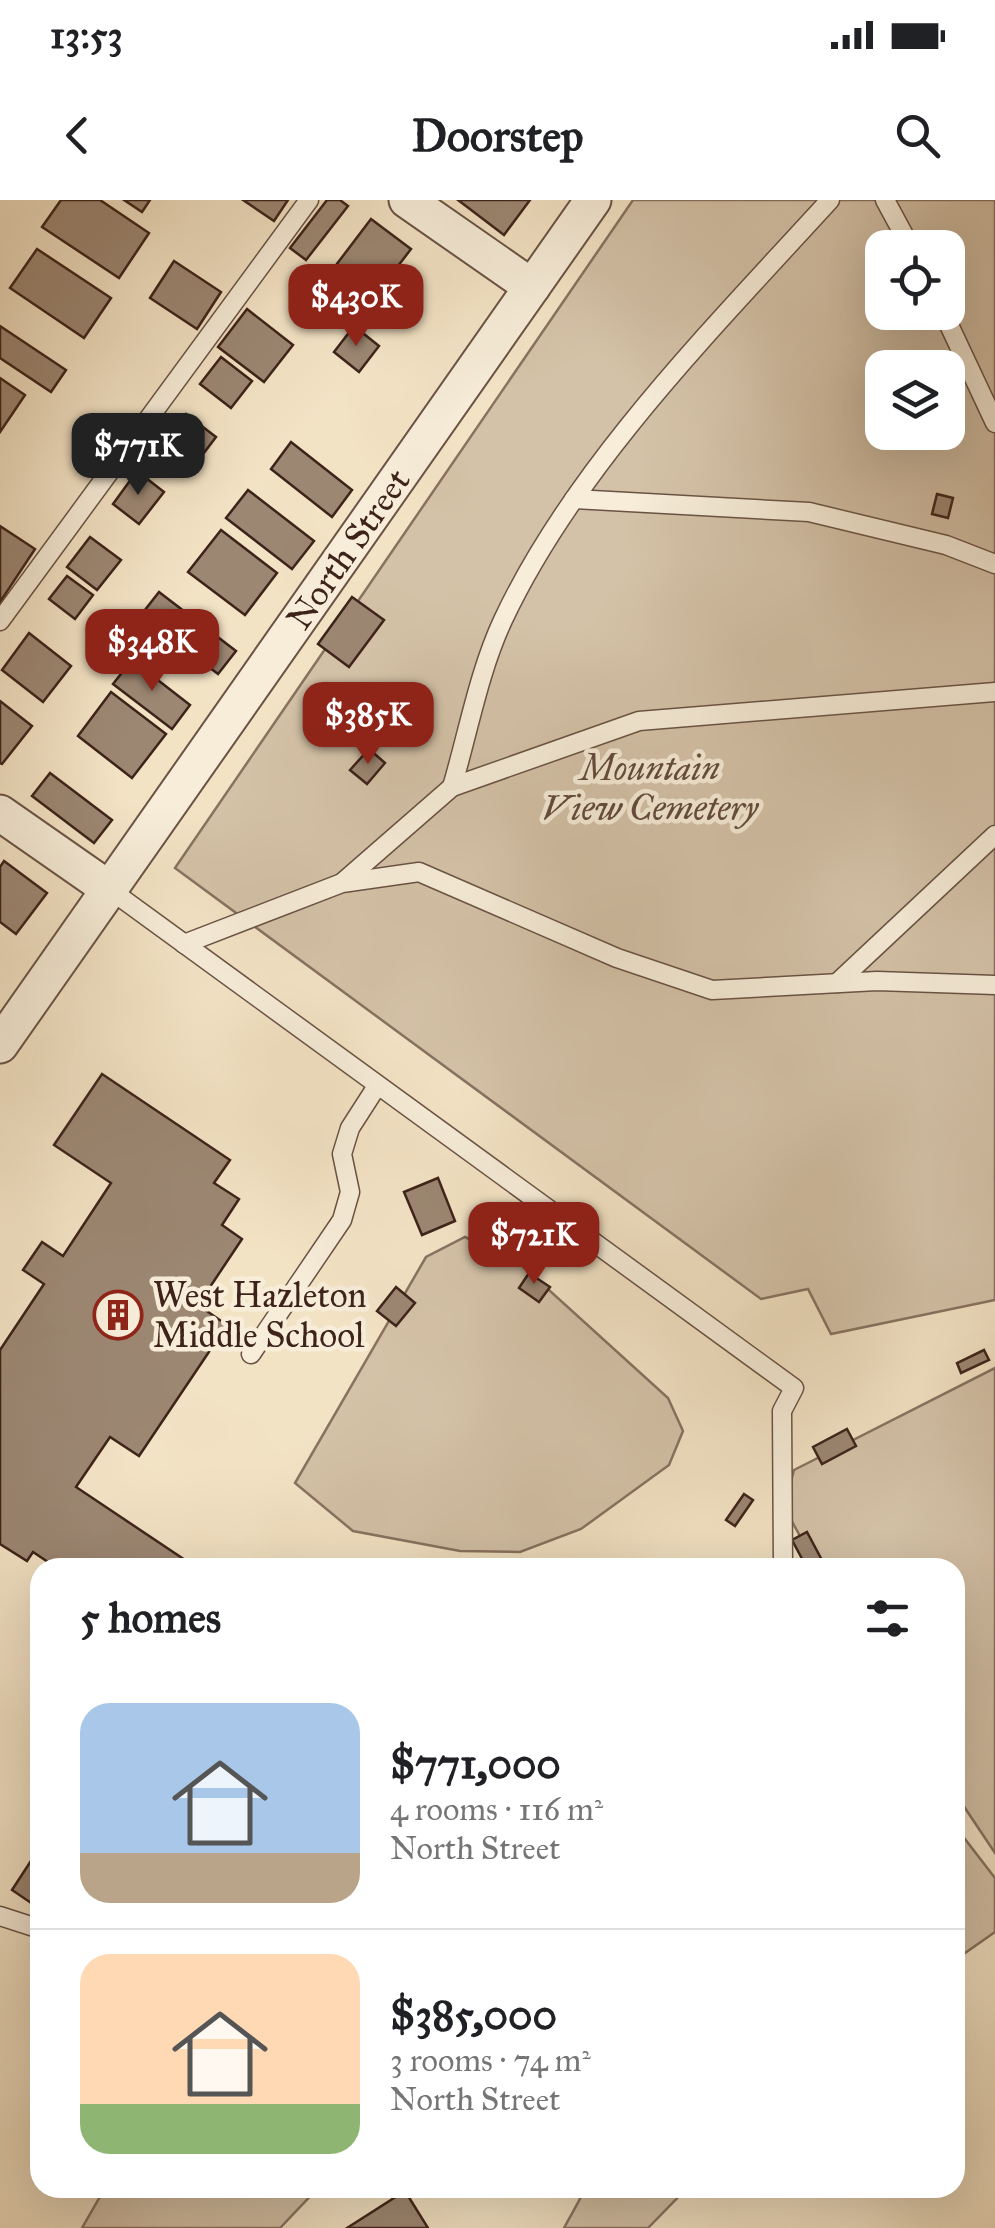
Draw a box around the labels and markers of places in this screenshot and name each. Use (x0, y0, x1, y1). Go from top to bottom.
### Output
pin: $430K (286, 264, 426, 349)
pin: $771K (68, 413, 208, 498)
pin: $348K (82, 609, 222, 694)
pin: $385K (298, 682, 438, 767)
pin: $721K (464, 1202, 604, 1287)
place label: West Hazleton Middle School (153, 1274, 367, 1357)
building icon: West Hazleton Middle School (92, 1289, 144, 1341)

